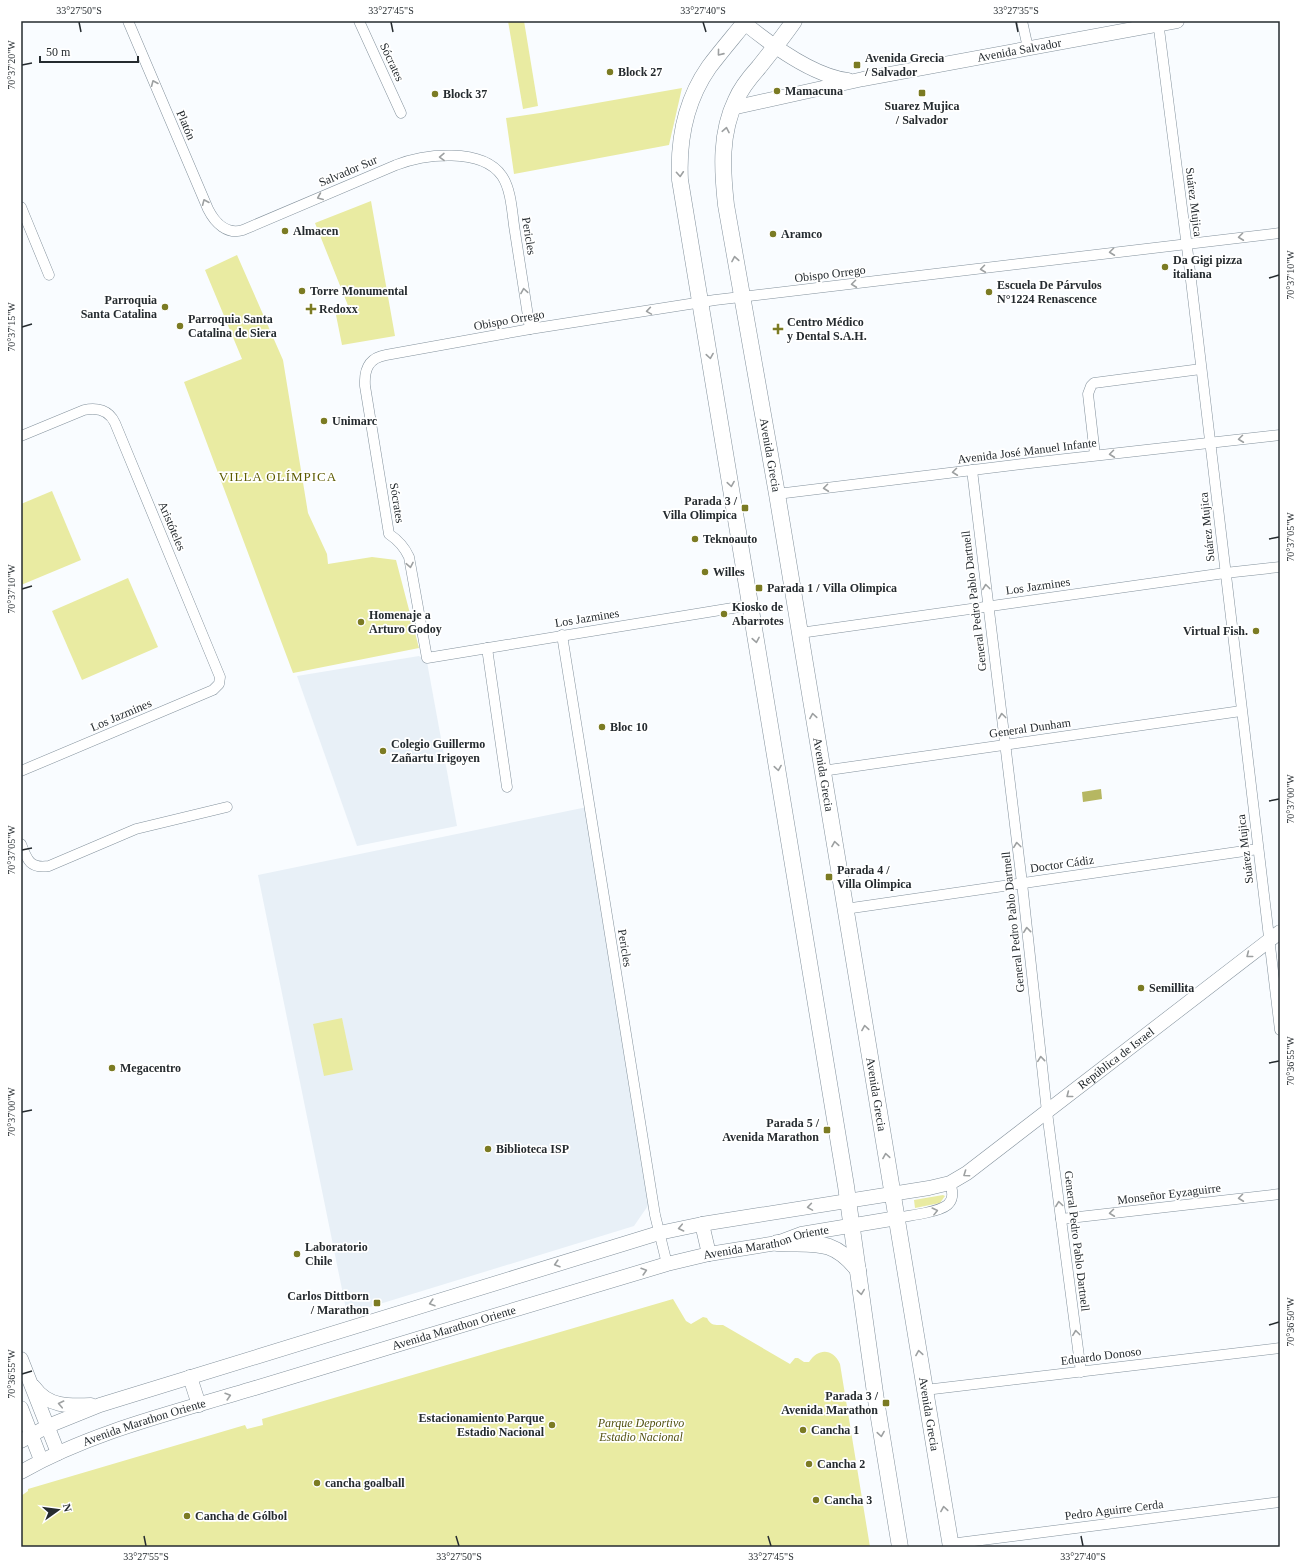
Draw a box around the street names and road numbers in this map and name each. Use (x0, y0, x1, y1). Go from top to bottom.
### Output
street label: Avenida Salvador (976, 36, 1062, 65)
street label: Sócrates (377, 41, 407, 84)
street label: Platón (174, 108, 198, 142)
street label: Salvador Sur (317, 152, 379, 190)
street label: Suárez Mujica (1183, 167, 1205, 238)
street label: Pericles (519, 216, 539, 256)
street label: Obispo Orrego (794, 263, 866, 285)
street label: Obispo Orrego (473, 307, 545, 333)
street label: Avenida Grecia (757, 417, 784, 494)
street label: Avenida José Manuel Infante (957, 436, 1097, 466)
street label: Sócrates (387, 482, 407, 524)
street label: Suárez Mujica (1196, 491, 1218, 562)
street label: Aristóteles (155, 499, 189, 553)
street label: General Pedro Pablo Dartnell (958, 529, 990, 672)
street label: Los Jazmines (1005, 575, 1071, 597)
street label: Los Jazmines (554, 606, 621, 630)
street label: Los Jazmines (88, 696, 154, 734)
street label: General Dunham (988, 715, 1072, 741)
street label: Avenida Grecia (810, 737, 836, 813)
street label: Suárez Mujica (1234, 813, 1256, 884)
street label: General Pedro Pablo Dartnell (999, 850, 1027, 993)
street label: Doctor Cádiz (1029, 853, 1095, 875)
street label: Pericles (615, 928, 635, 968)
street label: República de Israel (1075, 1024, 1158, 1092)
street label: Avenida Grecia (863, 1056, 889, 1133)
street label: General Pedro Pablo Dartnell (1061, 1170, 1093, 1313)
street label: Monseñor Eyzaguirre (1116, 1181, 1222, 1207)
street label: Avenida Marathon Oriente (702, 1222, 830, 1262)
street label: Avenida Marathon Oriente (390, 1303, 517, 1353)
street label: Eduardo Donoso (1060, 1344, 1142, 1368)
street label: Avenida Grecia (916, 1376, 942, 1453)
street label: Avenida Marathon Oriente (80, 1396, 207, 1449)
street label: Pedro Aguirre Cerda (1064, 1497, 1165, 1523)

